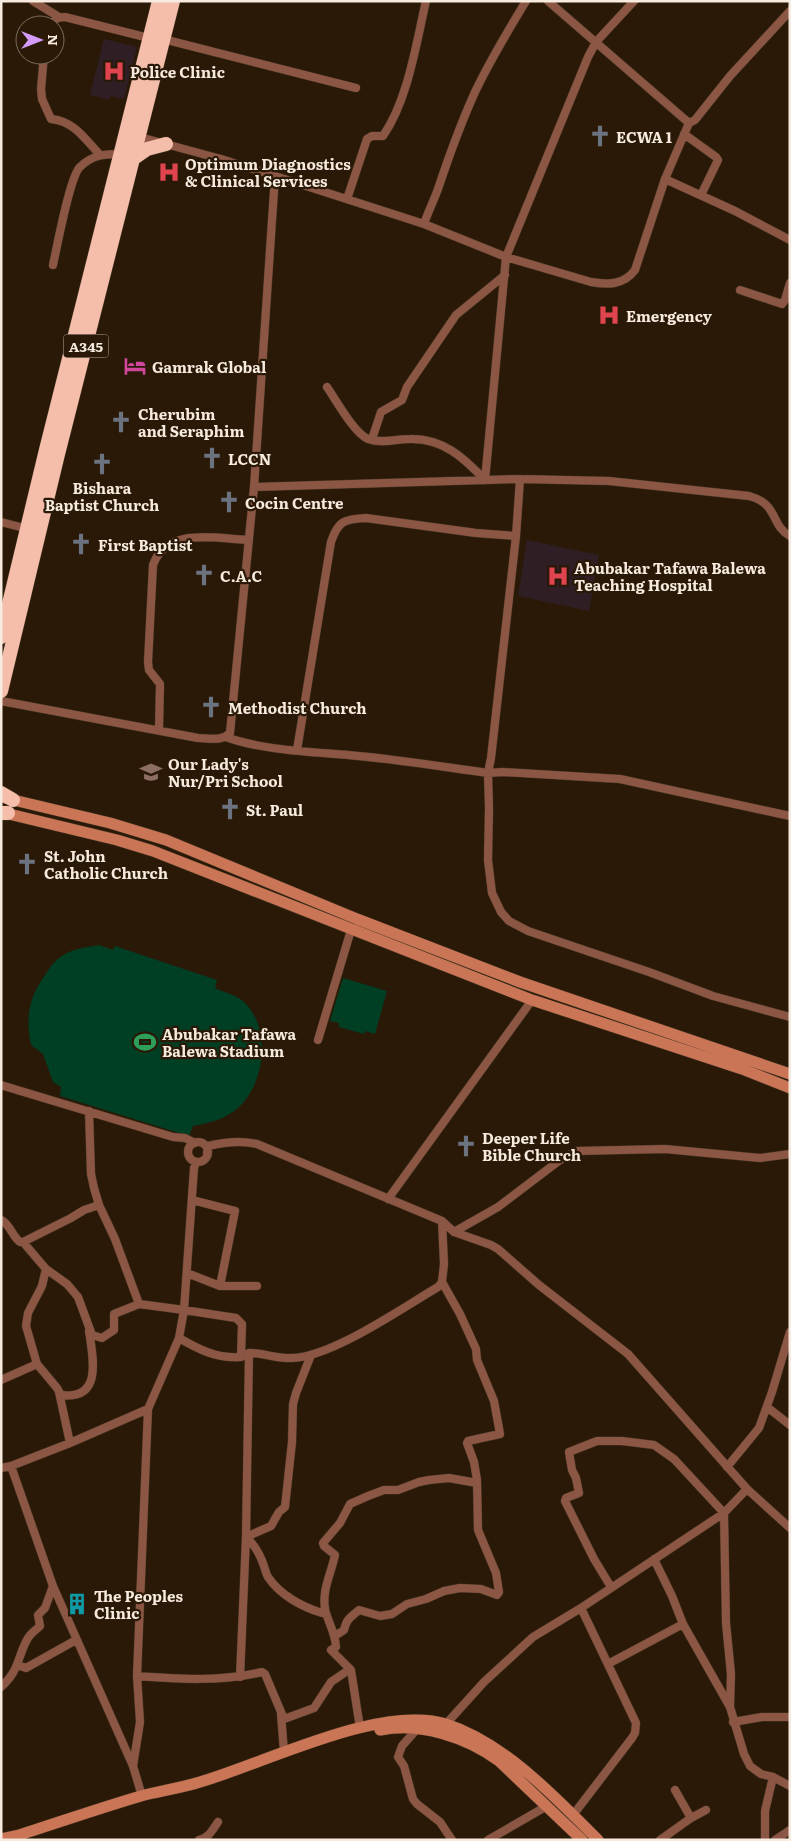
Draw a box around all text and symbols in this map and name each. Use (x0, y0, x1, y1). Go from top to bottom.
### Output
north arrow (15, 15, 65, 65)
text: N (44, 34, 64, 46)
hospital icon: Police Clinic (101, 58, 127, 84)
place label: Police Clinic (130, 60, 225, 83)
church icon: ECWA 1 (587, 123, 613, 149)
place label: ECWA 1 (616, 125, 672, 148)
place label: Optimum Diagnostics & Clinical Services (185, 152, 351, 192)
hospital icon: Optimum Diagnostics & Clinical Services (156, 159, 182, 185)
hospital icon: Emergency (596, 302, 622, 328)
place label: Emergency (626, 304, 713, 327)
road number: A345 (64, 334, 108, 358)
hotel icon: Gamrak Global (122, 353, 148, 379)
place label: Gamrak Global (152, 355, 267, 378)
place label: Cherubim and Seraphim (138, 402, 244, 442)
church icon: Cherubim and Seraphim (108, 409, 134, 435)
church icon: LCCN (199, 445, 225, 471)
place label: LCCN (228, 447, 271, 470)
church icon: Bishara Baptist Church (89, 451, 115, 477)
place label: Bishara Baptist Church (45, 476, 159, 516)
church icon: Cocin Centre (216, 489, 242, 515)
place label: Cocin Centre (245, 491, 344, 514)
church icon: First Baptist (68, 531, 94, 557)
place label: First Baptist (98, 533, 193, 556)
place label: Abubakar Tafawa Balewa Teaching Hospital (574, 556, 766, 596)
church icon: C.A.C (191, 562, 217, 588)
hospital icon: Abubakar Tafawa Balewa Teaching Hospital (545, 563, 571, 589)
place label: C.A.C (220, 564, 262, 587)
church icon: Methodist Church (198, 694, 224, 720)
place label: Methodist Church (228, 696, 367, 719)
place label: Our Lady's Nur/Pri School (168, 752, 284, 792)
school or university icon: Our Lady's Nur/Pri School (138, 759, 164, 785)
church icon: St. Paul (217, 796, 243, 822)
place label: St. Paul (246, 798, 304, 821)
place label: St. John Catholic Church (44, 844, 168, 884)
church icon: St. John Catholic Church (14, 851, 40, 877)
place label: Abubakar Tafawa Balewa Stadium (162, 1022, 297, 1062)
sports icon: Abubakar Tafawa Balewa Stadium (132, 1029, 158, 1055)
place label: Deeper Life Bible Church (482, 1126, 581, 1166)
church icon: Deeper Life Bible Church (453, 1133, 479, 1159)
place label: The Peoples Clinic (94, 1584, 183, 1624)
building icon: The Peoples Clinic (64, 1591, 90, 1617)

